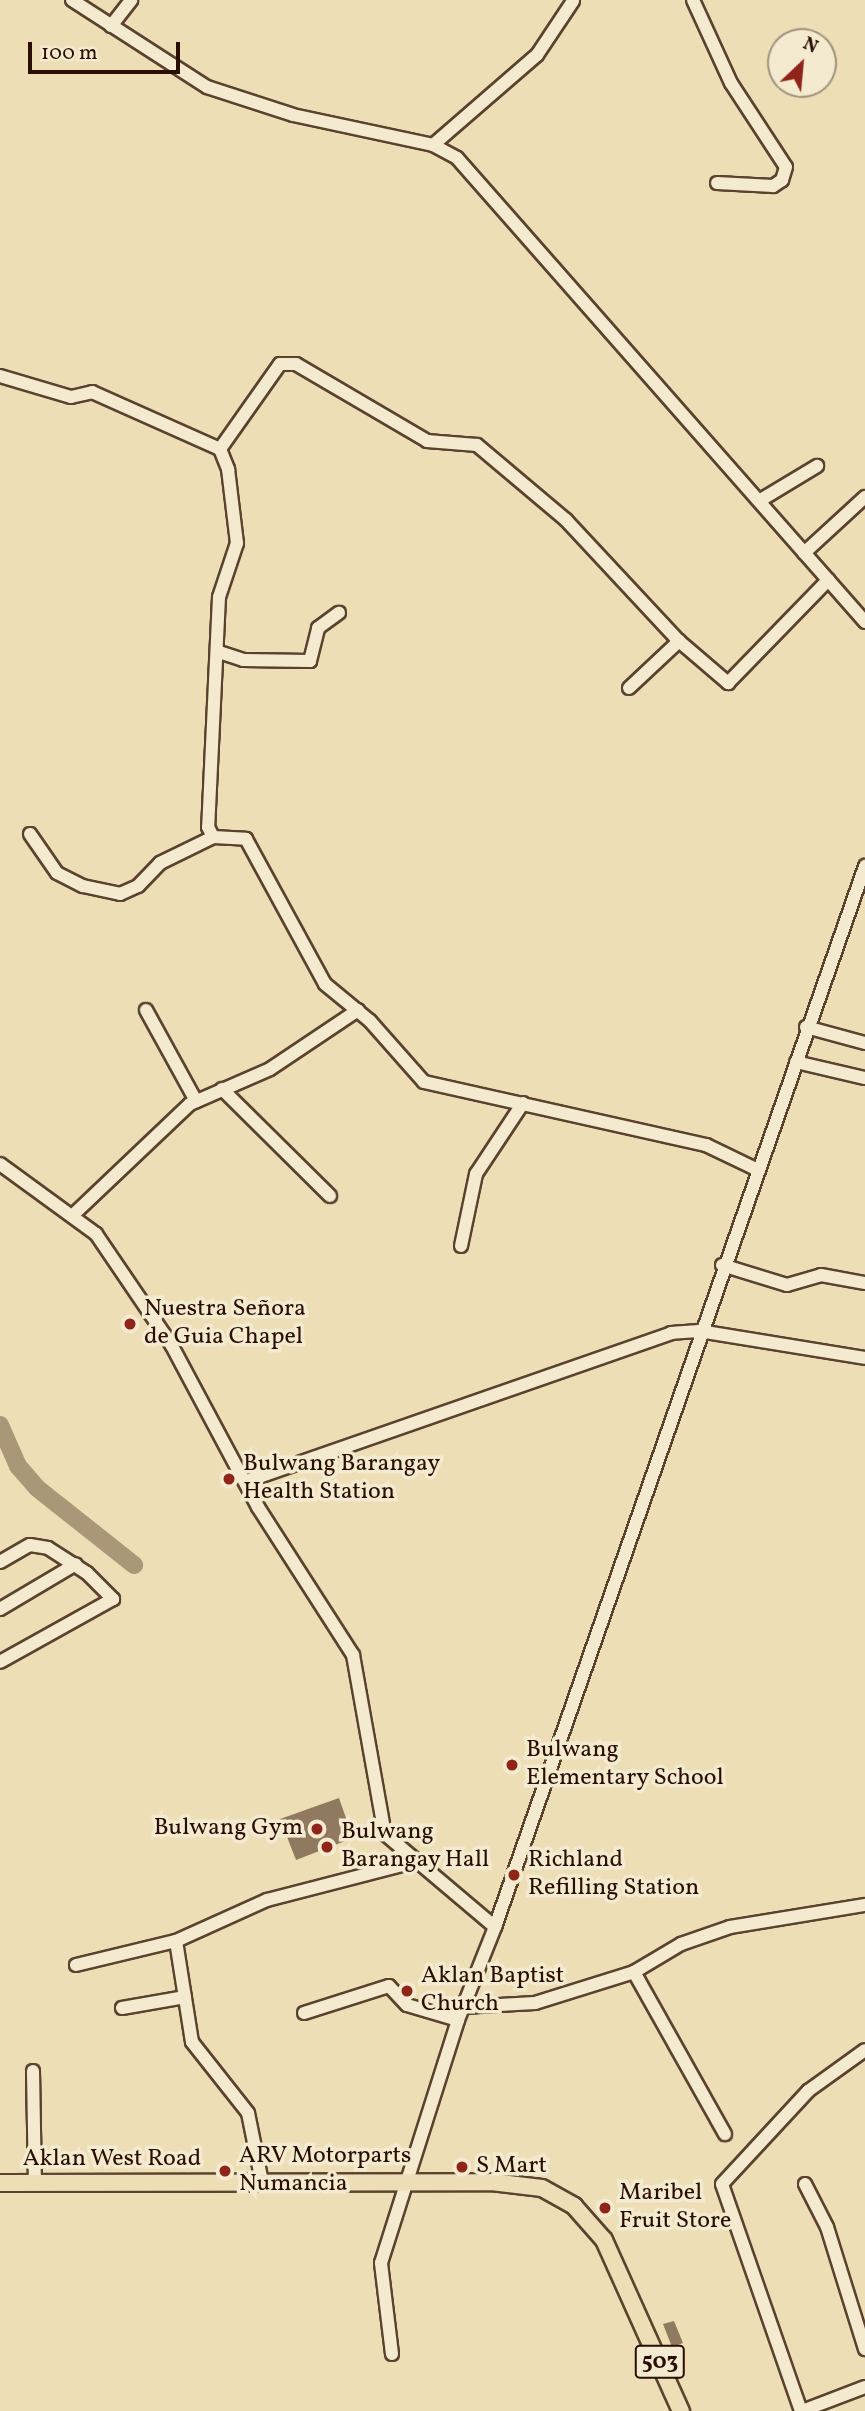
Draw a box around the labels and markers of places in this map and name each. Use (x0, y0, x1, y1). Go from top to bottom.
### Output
place label: Nuestra Señora de Guia Chapel (144, 1296, 306, 1352)
marker: Nuestra Señora de Guia Chapel (122, 1316, 138, 1332)
place label: Bulwang Barangay Health Station (243, 1451, 440, 1507)
marker: Bulwang Barangay Health Station (221, 1471, 237, 1487)
place label: Bulwang Elementary School (526, 1737, 724, 1793)
marker: Bulwang Elementary School (504, 1757, 520, 1773)
place label: Bulwang Gym (154, 1815, 303, 1843)
place label: Bulwang Barangay Hall (341, 1819, 490, 1875)
marker: Bulwang Gym (309, 1821, 325, 1837)
marker: Bulwang Barangay Hall (319, 1839, 335, 1855)
place label: Richland Refilling Station (528, 1847, 699, 1903)
marker: Richland Refilling Station (506, 1867, 522, 1883)
place label: Aklan Baptist Church (421, 1963, 564, 2019)
marker: Aklan Baptist Church (399, 1983, 415, 1999)
place label: ARV Motorparts Numancia (239, 2143, 412, 2199)
place label: S Mart (476, 2153, 547, 2181)
marker: S Mart (454, 2159, 470, 2175)
marker: ARV Motorparts Numancia (217, 2163, 233, 2179)
place label: Maribel Fruit Store (619, 2180, 731, 2236)
marker: Maribel Fruit Store (597, 2200, 613, 2216)

